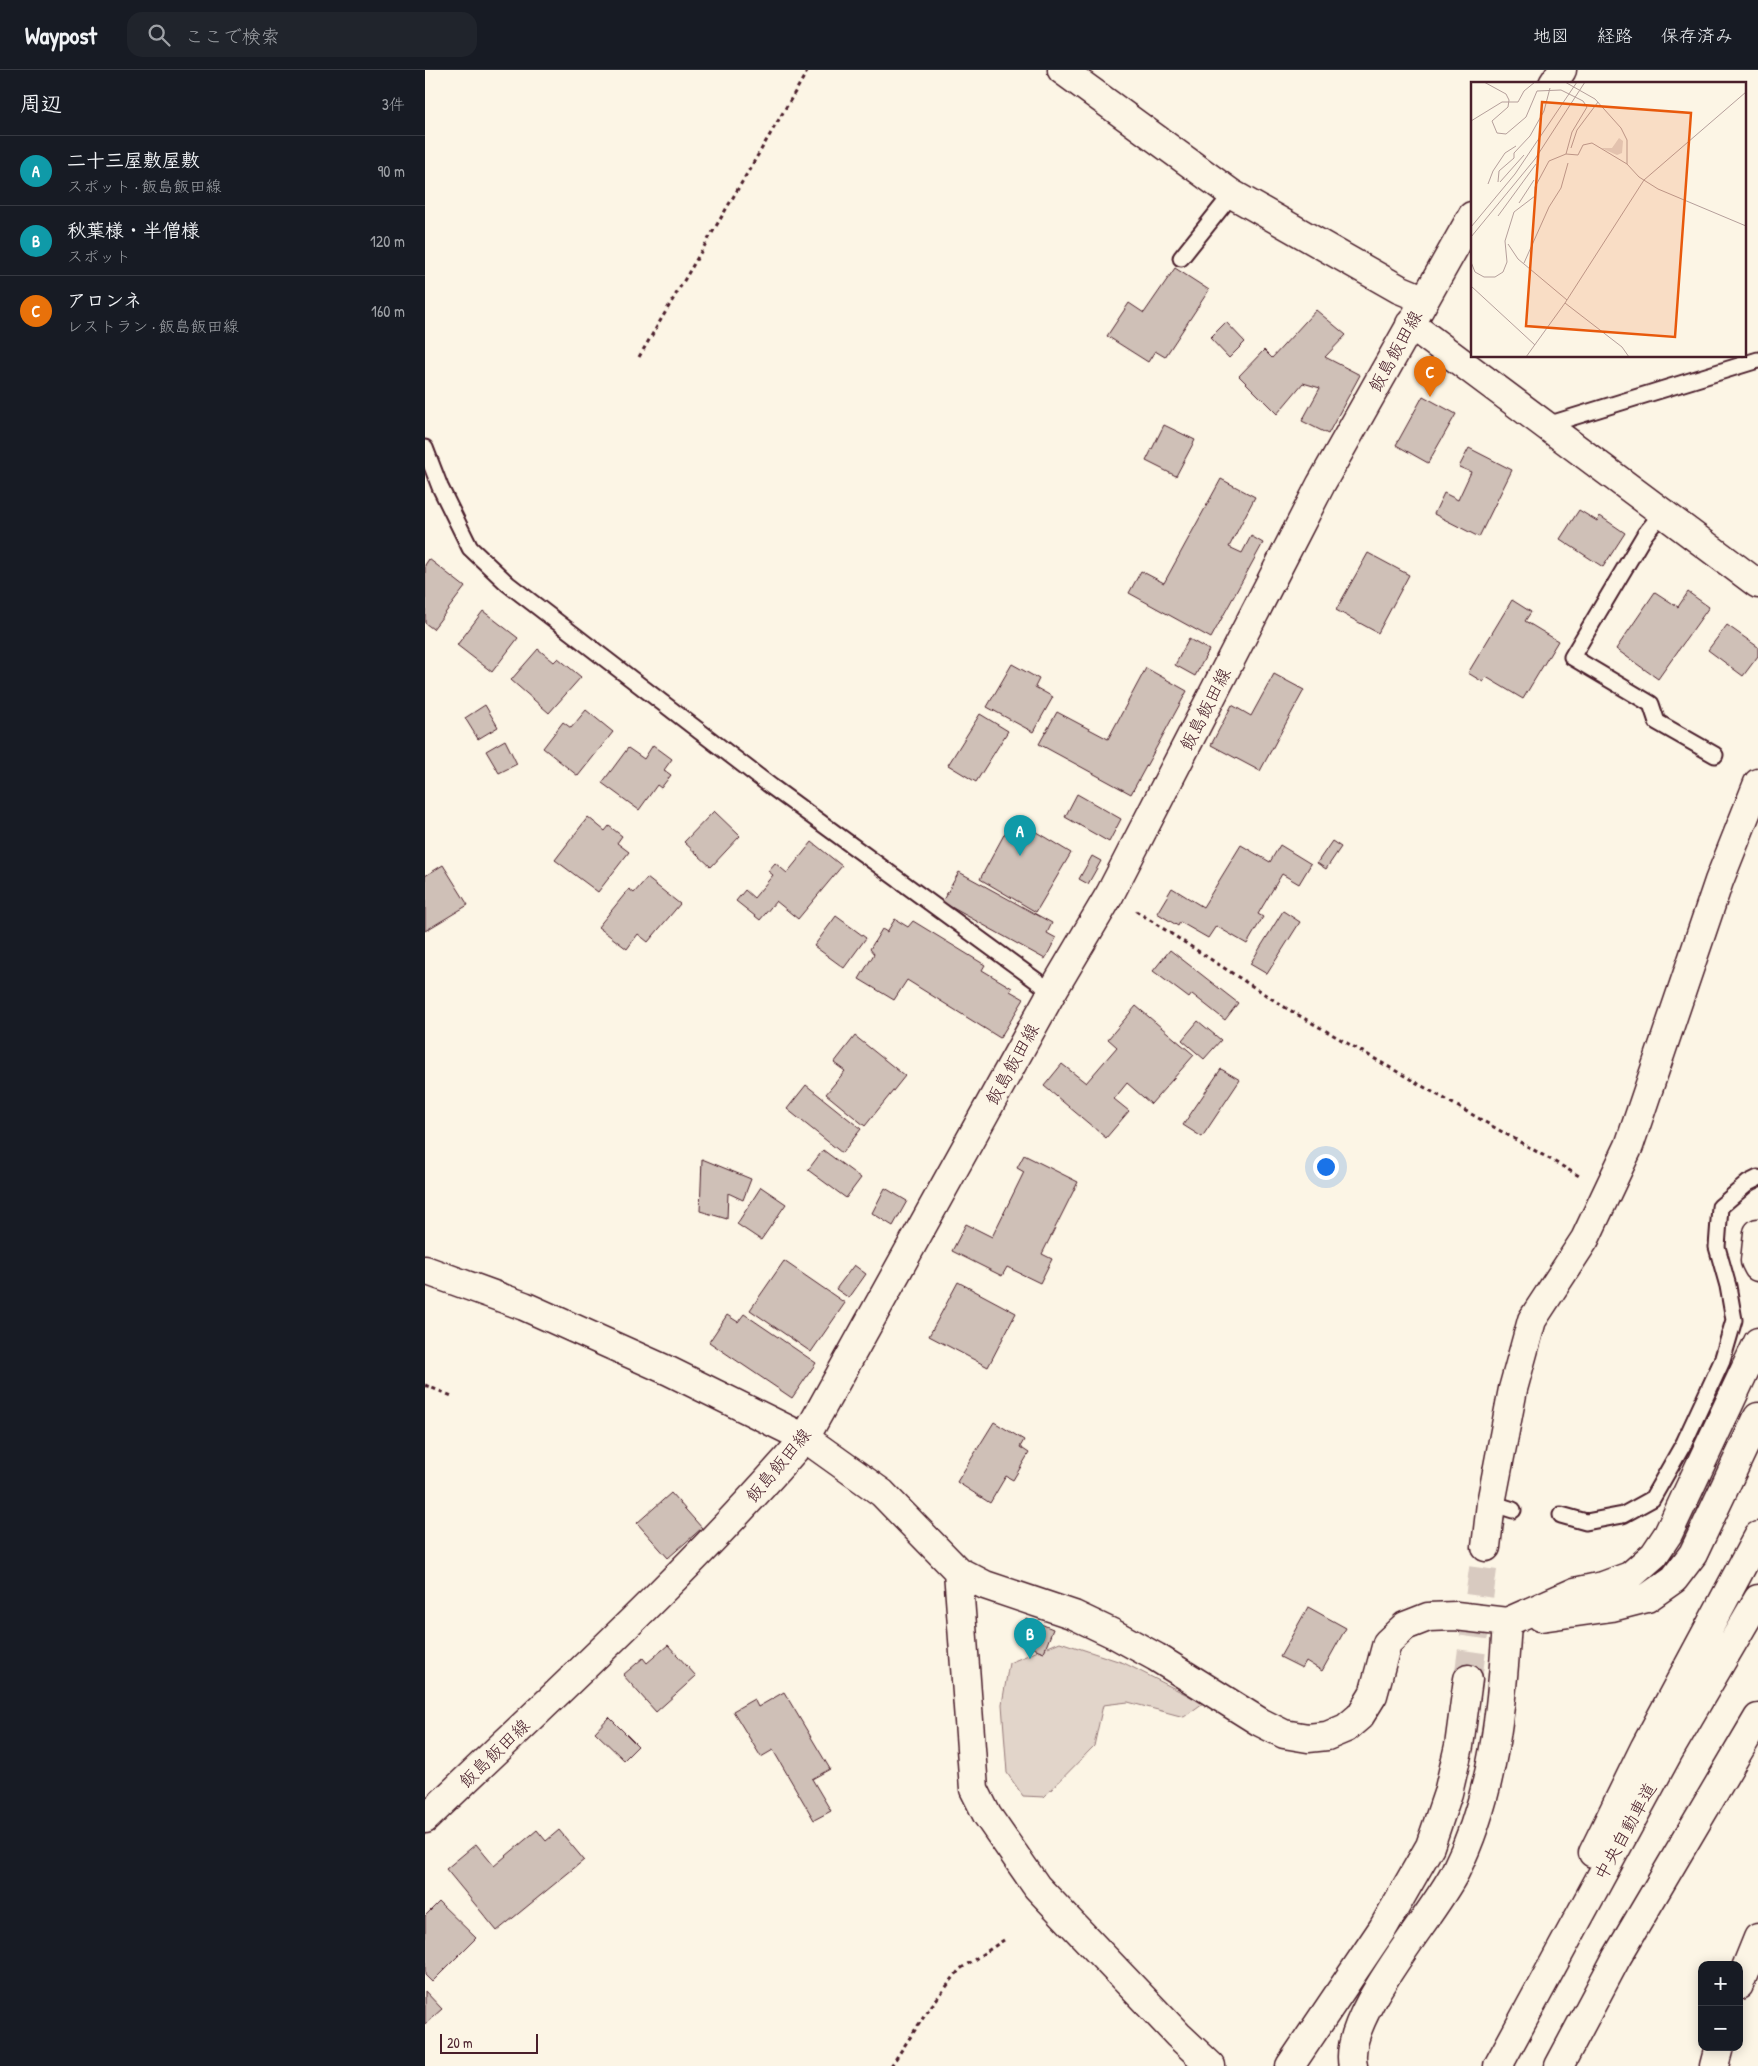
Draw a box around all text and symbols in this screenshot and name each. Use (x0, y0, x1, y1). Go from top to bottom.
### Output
search box (127, 12, 477, 57)
text: Waypost (25, 19, 97, 51)
icon: search (145, 21, 173, 49)
text: ここで検索 (185, 23, 280, 49)
text: 地図 (1533, 23, 1569, 48)
text: 経路 (1597, 23, 1633, 48)
text: 保存済み (1661, 23, 1733, 48)
inset map (1471, 82, 1745, 358)
text: 周辺 (20, 89, 62, 118)
text: 3件 (382, 93, 405, 115)
text: 二十三屋敷屋敷 (67, 147, 200, 173)
text: A (32, 160, 40, 182)
text: 90 m (377, 160, 405, 182)
text: スポット · 飯島飯田線 (67, 175, 222, 197)
text: 秋葉様・半僧様 (67, 217, 200, 243)
text: B (32, 230, 40, 252)
text: 120 m (370, 230, 405, 252)
text: スポット (67, 245, 131, 267)
text: アロンネ (67, 287, 143, 313)
text: C (32, 300, 40, 322)
text: 160 m (371, 300, 405, 322)
street label: 飯島飯田線 (1362, 306, 1428, 396)
text: レストラン · 飯島飯田線 (67, 315, 239, 337)
pin: C (1414, 356, 1446, 397)
street label: 飯島飯田線 (1173, 663, 1237, 755)
pin: A (1004, 815, 1036, 856)
street label: 飯島飯田線 (979, 1019, 1045, 1109)
your location (1313, 1154, 1339, 1180)
street label: 飯島飯田線 (739, 1422, 817, 1508)
pin: B (1014, 1618, 1046, 1659)
street label: 飯島飯田線 (453, 1713, 535, 1793)
street label: 中央自動車道 (1588, 1778, 1662, 1884)
map controls (1698, 1961, 1743, 2051)
button: + (1698, 1961, 1743, 2006)
button: − (1698, 2006, 1743, 2051)
scale bar (440, 2031, 537, 2054)
text: 20 m (447, 2033, 473, 2052)

